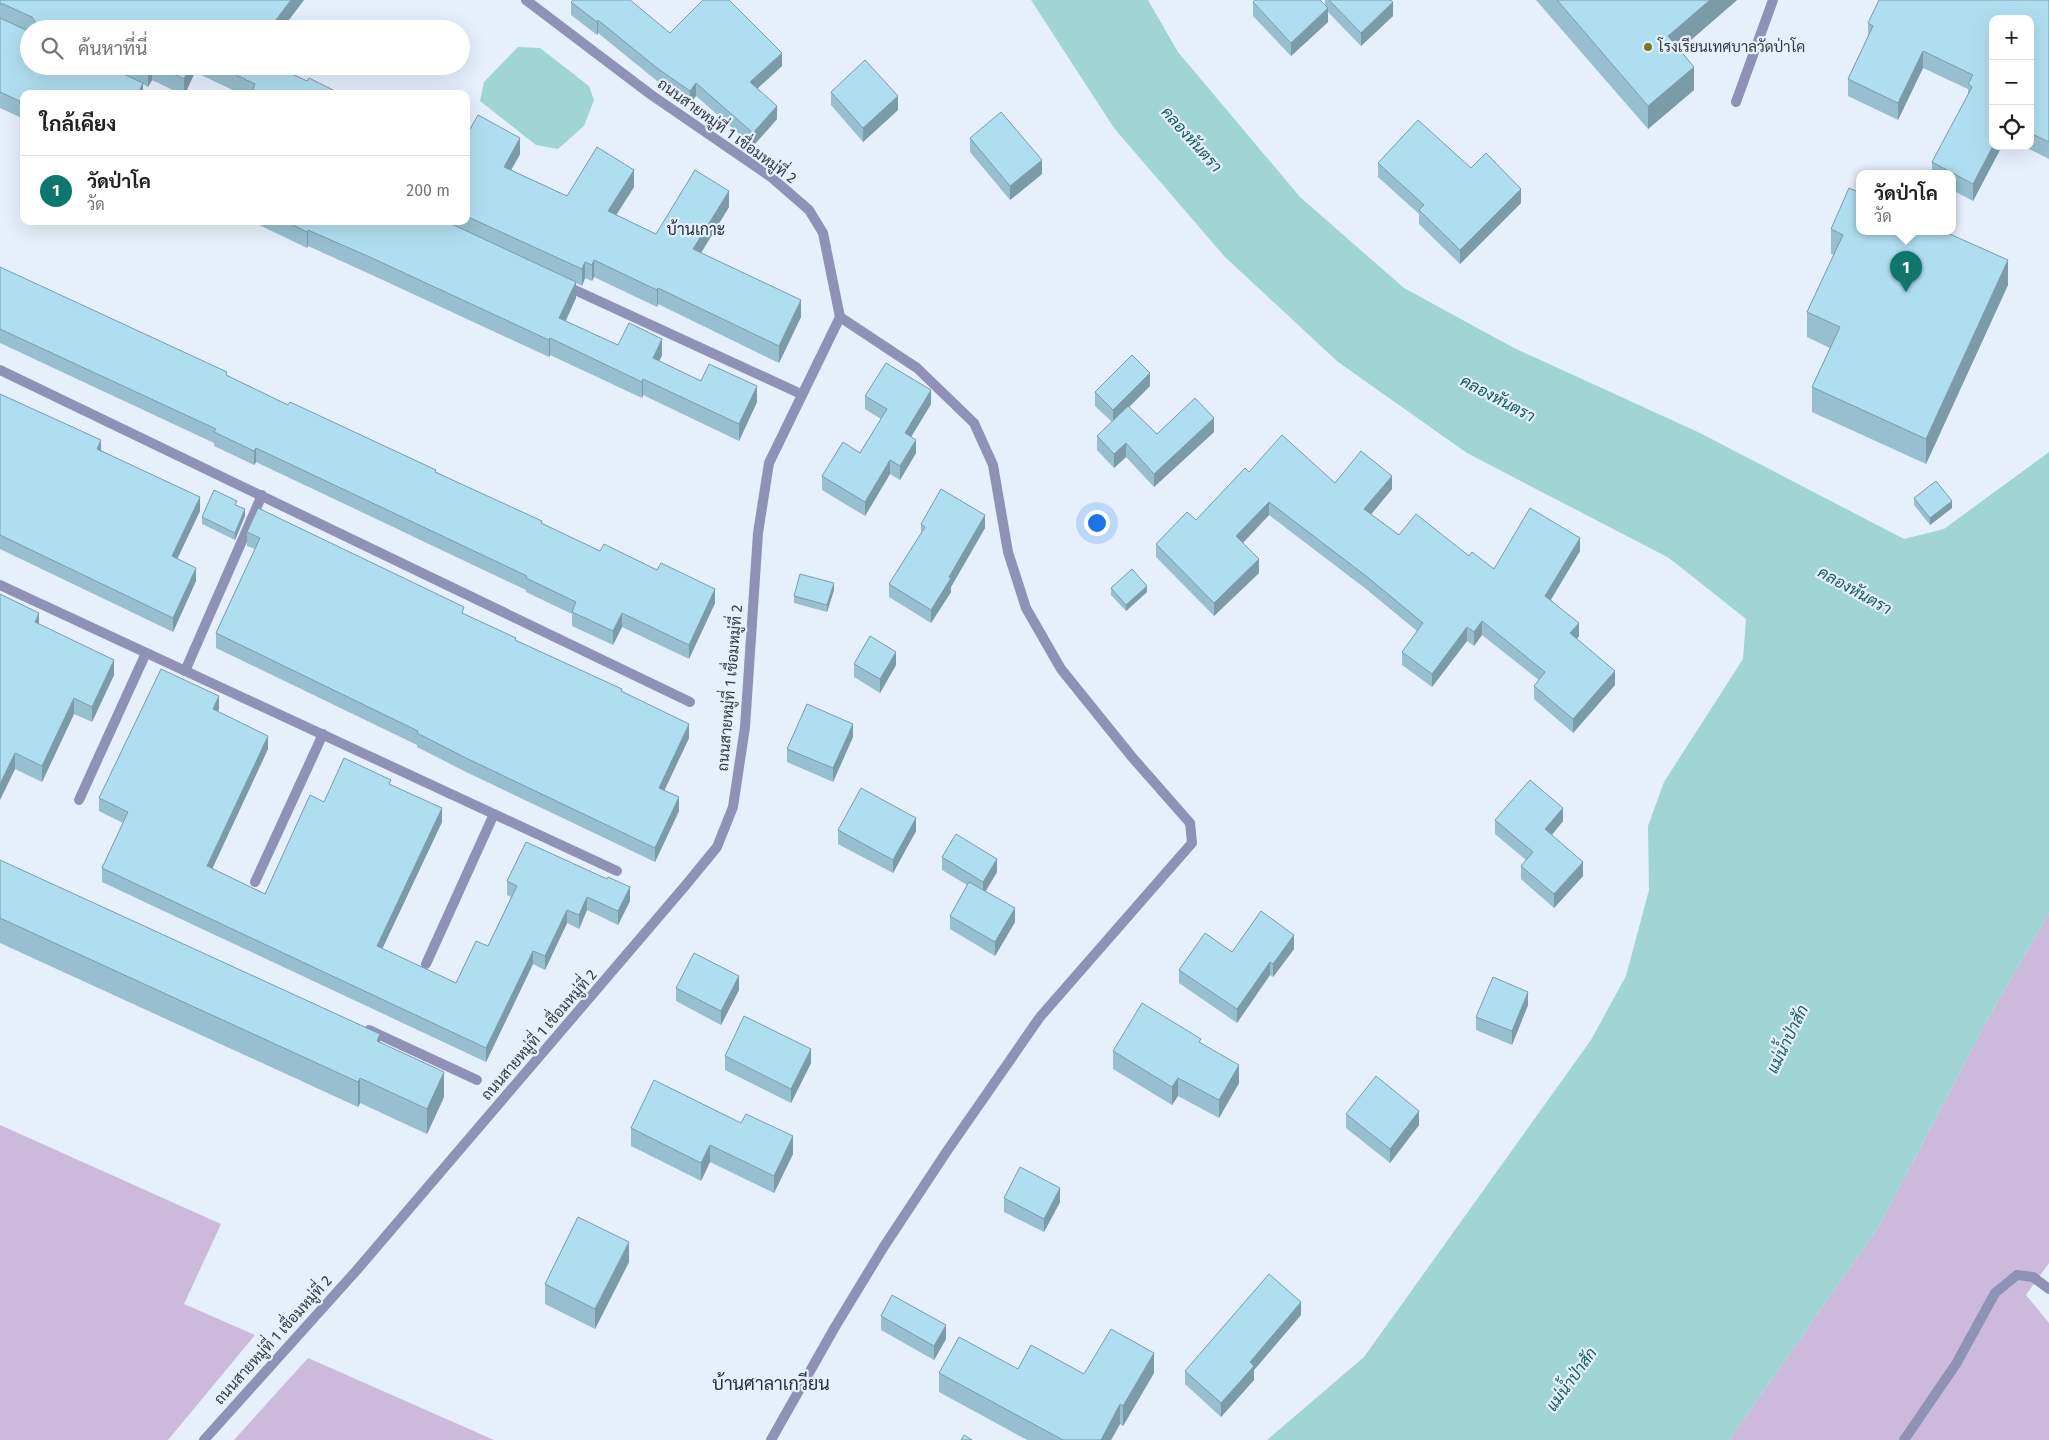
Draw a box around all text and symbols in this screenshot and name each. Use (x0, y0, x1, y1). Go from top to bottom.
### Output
map controls (1989, 15, 2034, 150)
button: + (1989, 15, 2034, 60)
search box (20, 20, 470, 75)
icon: search (38, 34, 66, 62)
text: ค้นหาที่นี่ (78, 37, 147, 60)
place label: โรงเรียนเทศบาลวัดป่าโค (1657, 37, 1805, 56)
marker: โรงเรียนเทศบาลวัดป่าโค (1642, 41, 1654, 53)
button: − (1989, 60, 2034, 105)
street label: ถนนสายหมู่ที่ 1 เชื่อมหมู่ที่ 2 (653, 70, 803, 188)
water label: คลองหันตรา (1157, 102, 1227, 176)
button: locate (1989, 105, 2034, 150)
text: ใกล้เคียง (40, 111, 116, 137)
text: วัดป่าโค (87, 170, 151, 193)
popup (1856, 170, 1956, 235)
text: 1 (52, 181, 60, 200)
text: 200 m (406, 181, 450, 200)
text: วัดป่าโค (1874, 182, 1938, 205)
text: วัด (87, 195, 105, 214)
text: วัด (1874, 207, 1892, 226)
district label: บ้านเกาะ (667, 219, 725, 239)
pin: 1 (1890, 251, 1922, 292)
water label: คลองหันตรา (1457, 370, 1539, 426)
your location (1084, 510, 1110, 536)
water label: คลองหันตรา (1815, 562, 1896, 619)
street label: ถนนสายหมู่ที่ 1 เชื่อมหมู่ที่ 2 (708, 603, 747, 772)
street label: ถนนสายหมู่ที่ 1 เชื่อมหมู่ที่ 2 (473, 962, 601, 1105)
water label: แม่น้ำป่าสัก (1758, 1000, 1812, 1077)
street label: ถนนสายหมู่ที่ 1 เชื่อมหมู่ที่ 2 (206, 1268, 336, 1409)
water label: แม่น้ำป่าสัก (1538, 1341, 1601, 1415)
district label: บ้านศาลาเกวียน (712, 1371, 830, 1395)

